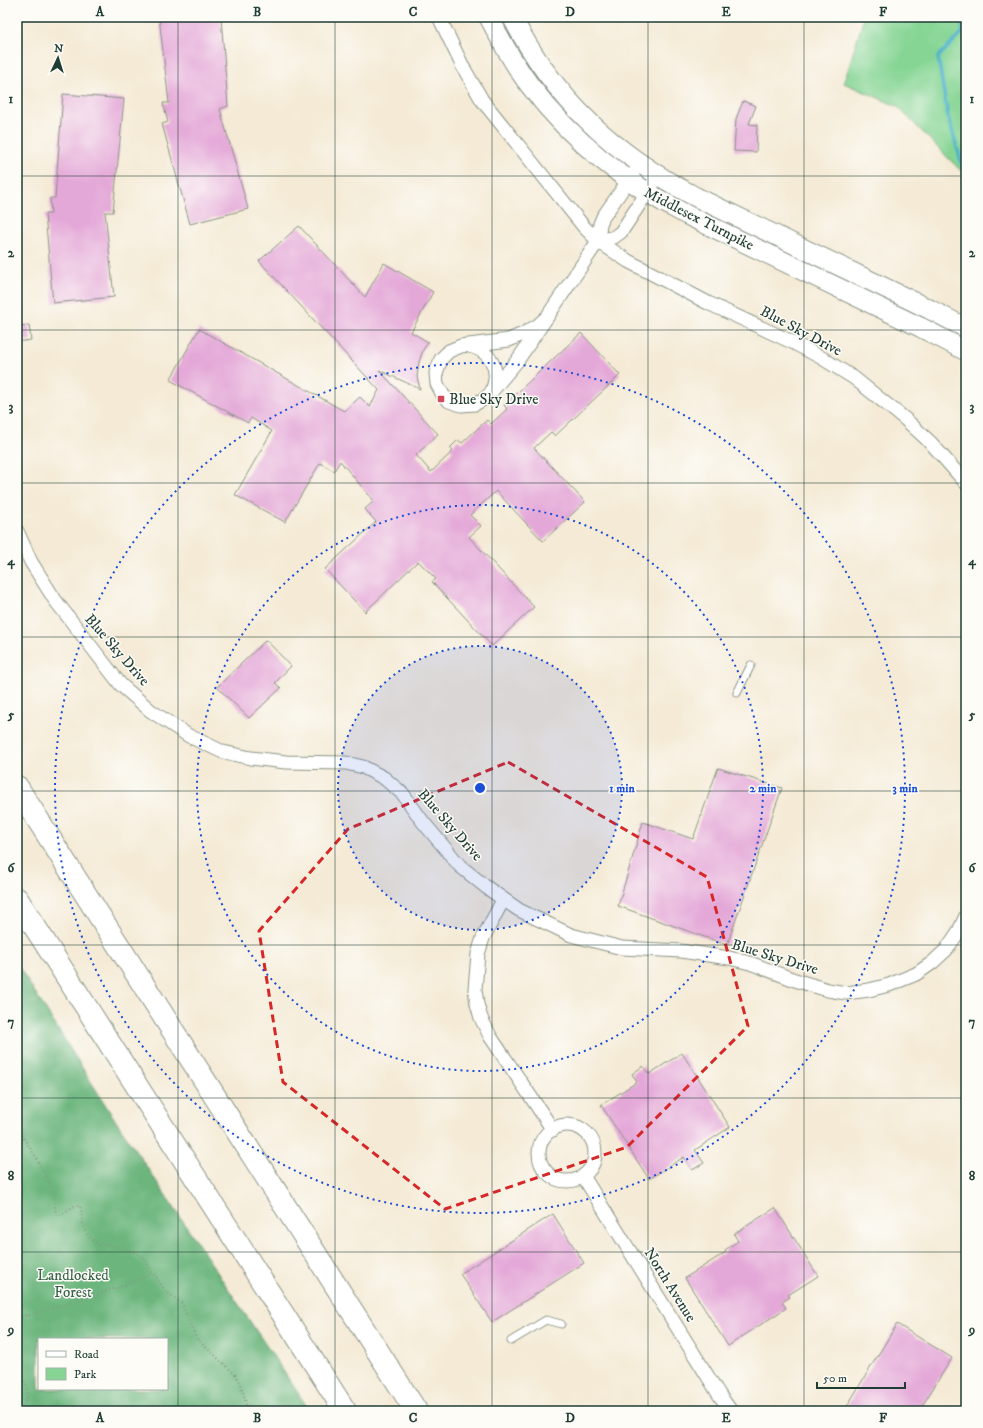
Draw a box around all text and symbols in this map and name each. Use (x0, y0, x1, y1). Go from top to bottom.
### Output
text: A (95, 4, 105, 20)
text: B (253, 4, 261, 20)
text: C (409, 4, 418, 20)
text: D (565, 4, 575, 20)
text: E (721, 4, 731, 20)
text: F (879, 4, 888, 20)
north arrow (38, 38, 78, 78)
text: N (54, 42, 64, 56)
text: 1 (9, 91, 14, 107)
text: 1 (970, 91, 975, 107)
street label: Middlesex Turnpike (641, 183, 757, 255)
text: 2 (8, 245, 15, 261)
text: 2 (969, 245, 976, 261)
street label: Blue Sky Drive (757, 302, 845, 360)
place label: Blue Sky Drive (449, 390, 539, 409)
marker: Blue Sky Drive (436, 394, 446, 404)
text: 3 (9, 399, 14, 415)
text: 3 (970, 399, 975, 415)
text: 4 (6, 553, 15, 570)
text: 4 (967, 553, 976, 570)
street label: Blue Sky Drive (80, 610, 154, 690)
text: 5 (7, 707, 15, 723)
text: 5 (968, 707, 976, 723)
centre of rings (473, 781, 487, 795)
text: 1 min (609, 781, 635, 796)
text: 2 min (750, 781, 777, 796)
text: 3 min (892, 781, 918, 796)
street label: Blue Sky Drive (413, 785, 487, 865)
text: 6 (8, 860, 16, 876)
text: 6 (969, 860, 977, 876)
street label: Blue Sky Drive (729, 935, 821, 979)
text: 7 (8, 1014, 15, 1030)
text: 7 (969, 1014, 976, 1030)
text: 8 (8, 1168, 15, 1184)
text: 8 (969, 1168, 976, 1184)
street label: North Avenue (640, 1244, 700, 1326)
park label: Landlocked Forest (37, 1266, 109, 1302)
text: 9 (7, 1322, 14, 1338)
text: 9 (968, 1322, 975, 1338)
legend (38, 1338, 168, 1390)
text: Road (74, 1347, 99, 1362)
scale bar (817, 1364, 905, 1390)
text: Park (74, 1367, 96, 1382)
text: 50 m (823, 1371, 847, 1386)
text: A (95, 1410, 105, 1426)
text: B (253, 1410, 261, 1426)
text: C (409, 1410, 418, 1426)
text: D (565, 1410, 575, 1426)
text: E (721, 1410, 731, 1426)
text: F (879, 1410, 888, 1426)

